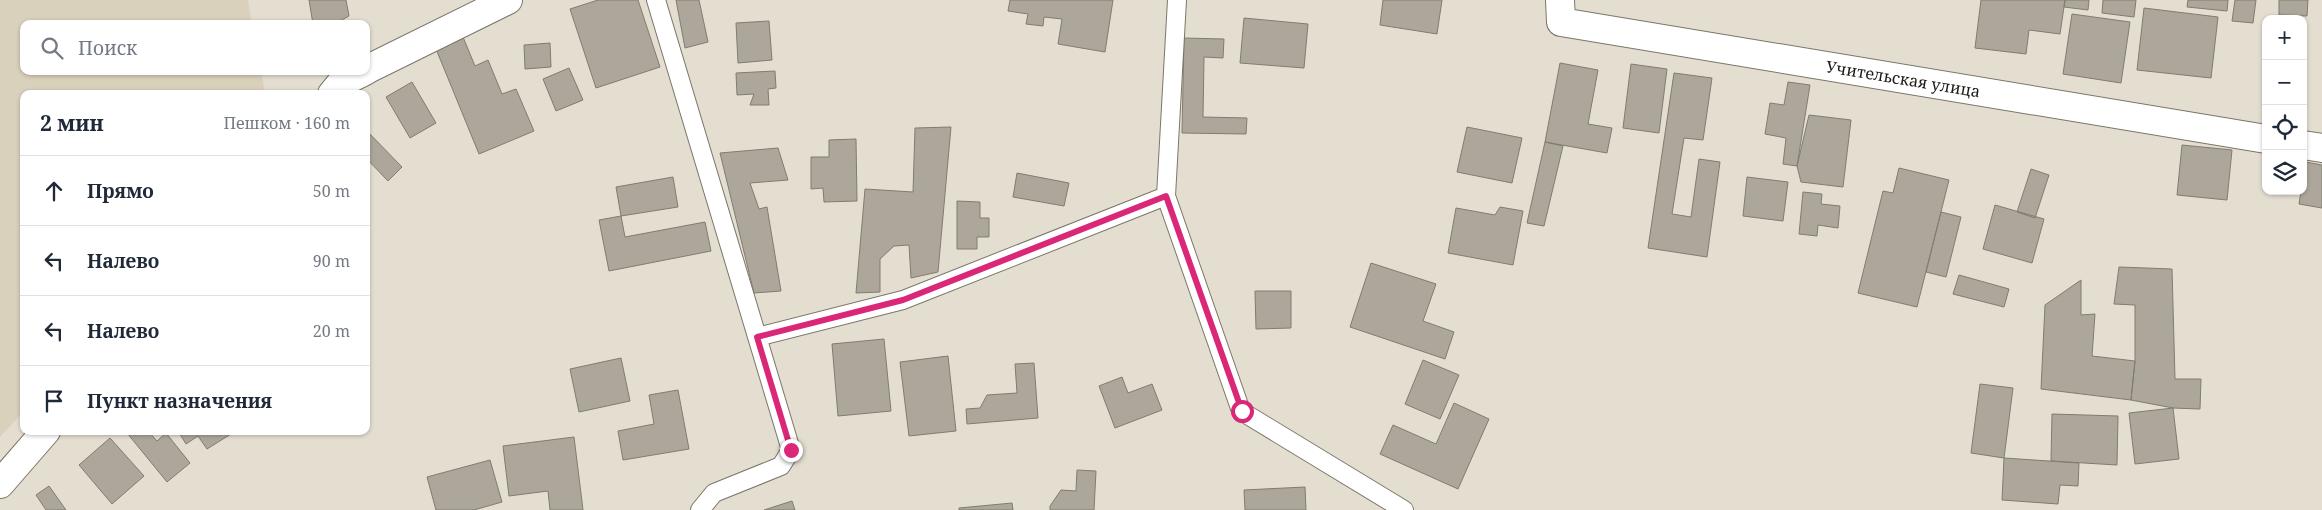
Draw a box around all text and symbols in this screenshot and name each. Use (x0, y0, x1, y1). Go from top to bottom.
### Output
map controls (2262, 15, 2307, 195)
button: + (2262, 15, 2307, 60)
search box (20, 20, 370, 75)
icon: search (38, 34, 66, 62)
text: Поиск (78, 35, 137, 61)
street label: Учительская улица (1825, 55, 1982, 102)
button: − (2262, 60, 2307, 105)
button: locate (2262, 105, 2307, 150)
text: 2 мин (40, 109, 104, 137)
text: Пешком · 160 m (223, 112, 350, 134)
button: layers (2262, 150, 2307, 195)
icon: ahead (40, 177, 68, 205)
text: Прямо (87, 178, 154, 204)
text: 50 m (313, 180, 350, 202)
icon: left (40, 247, 68, 275)
text: Налево (87, 248, 159, 274)
text: 90 m (313, 250, 350, 272)
icon: left (40, 317, 68, 345)
text: Налево (87, 318, 159, 344)
text: 20 m (313, 320, 350, 342)
icon: arrive (40, 387, 68, 415)
text: Пункт назначения (87, 388, 272, 414)
route start (1231, 400, 1254, 423)
route end (780, 439, 803, 462)

